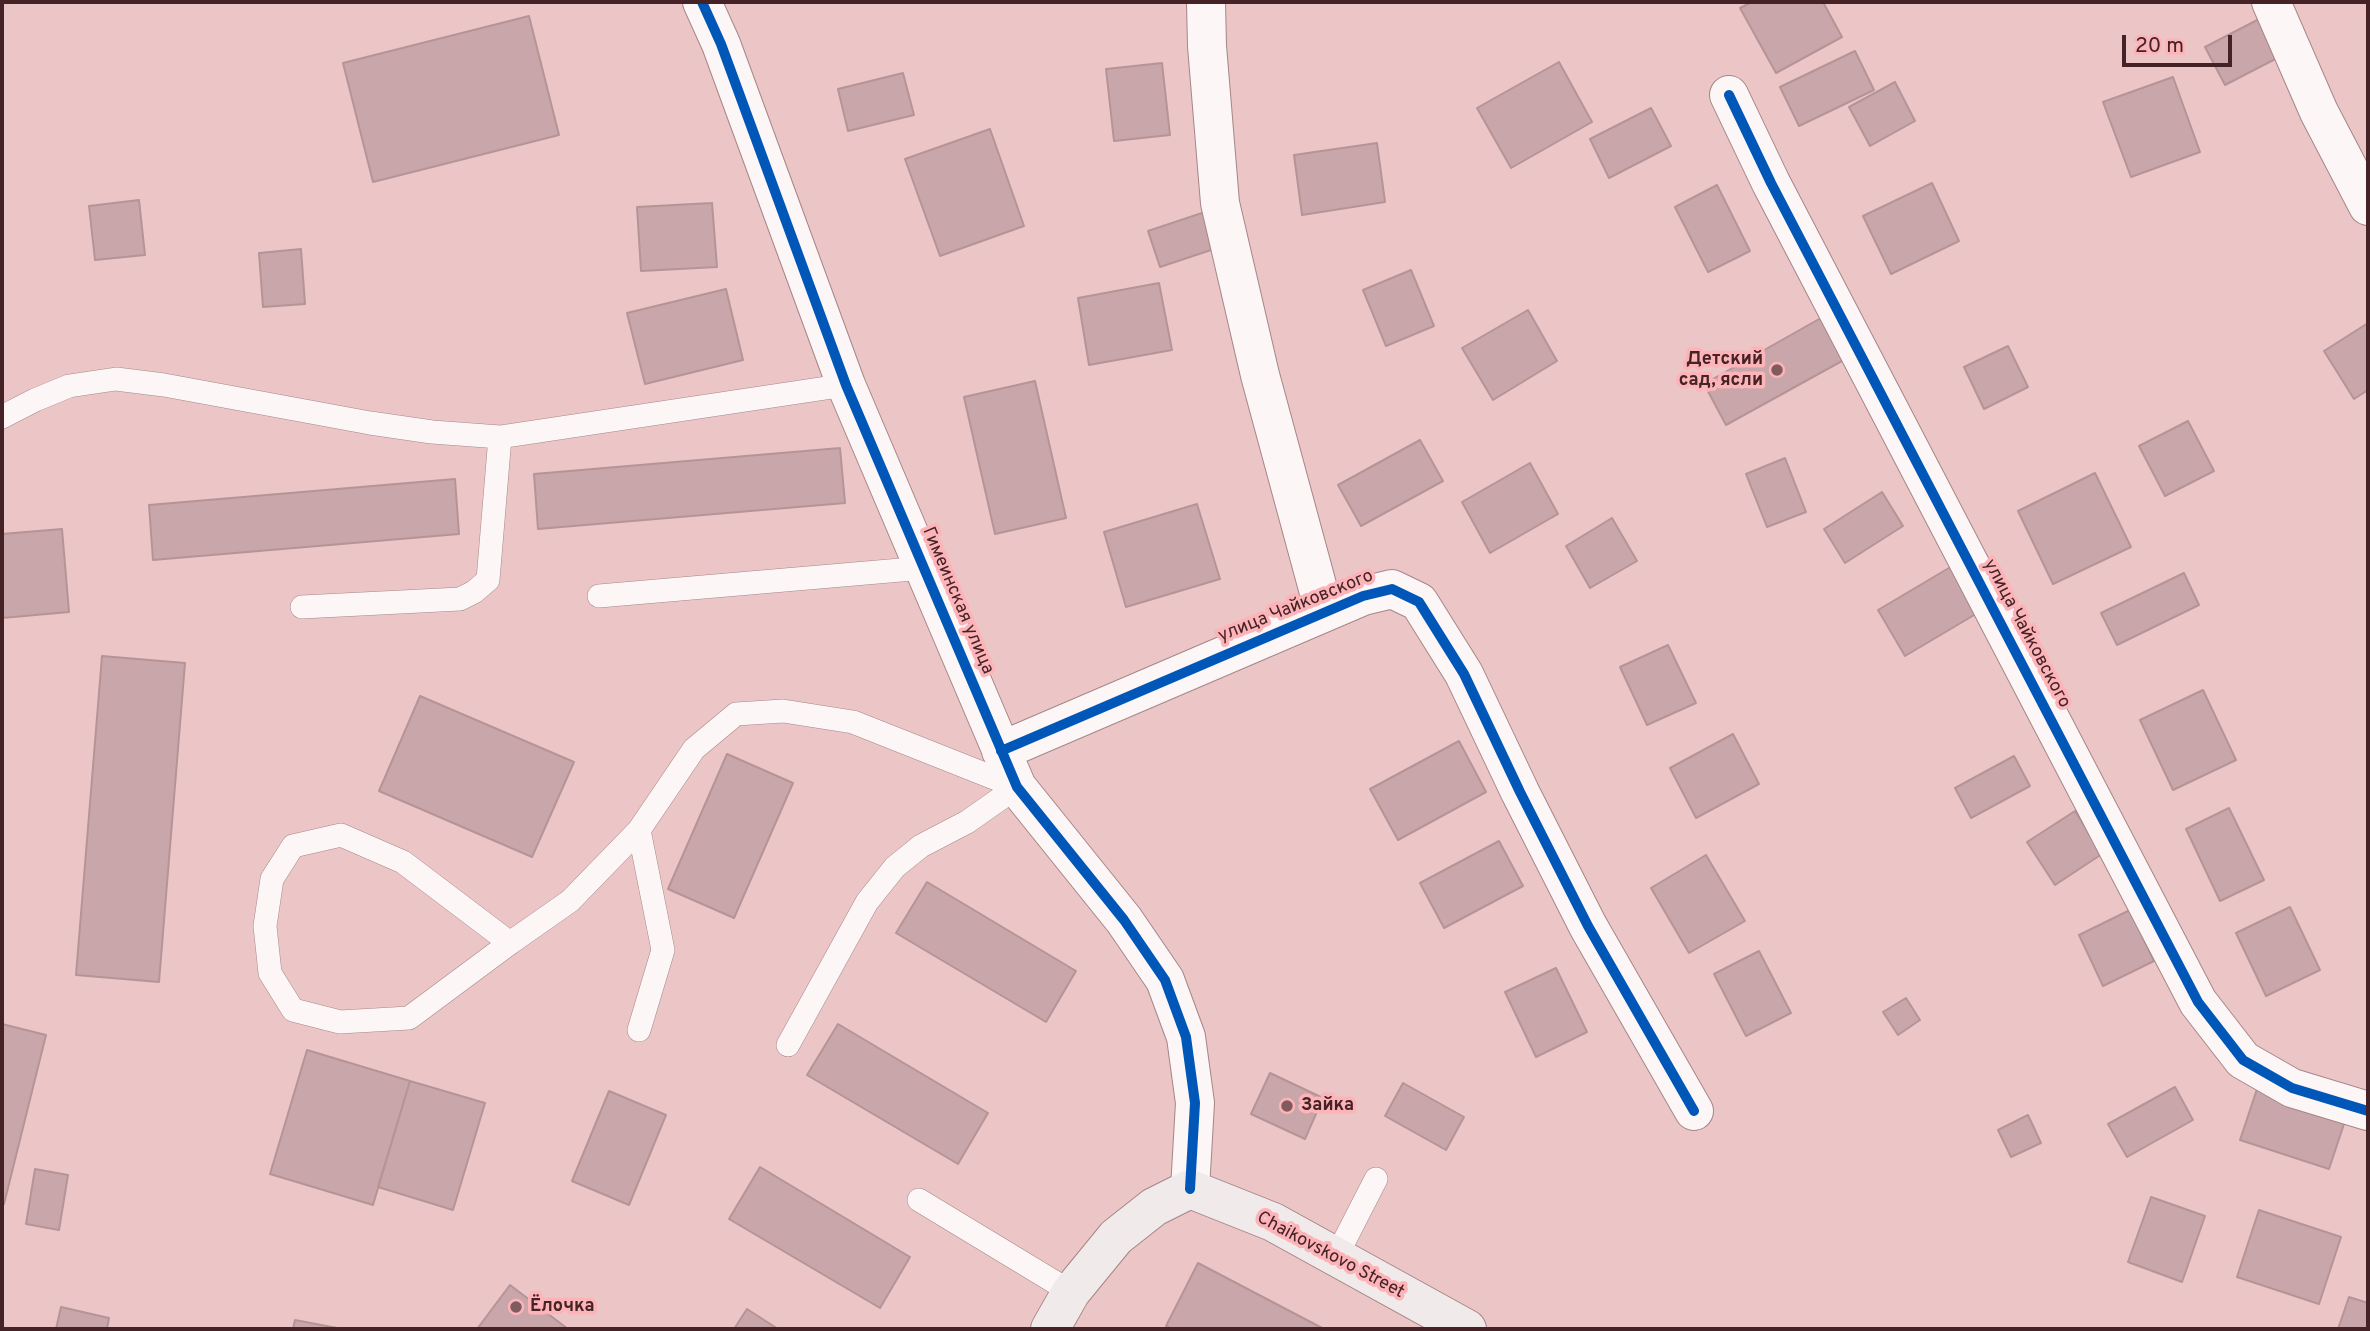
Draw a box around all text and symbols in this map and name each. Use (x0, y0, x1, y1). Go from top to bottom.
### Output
scale bar (2125, 21, 2235, 65)
text: 20 m (2135, 33, 2184, 60)
place label: Детский сад, ясли (1679, 349, 1763, 392)
marker: Детский сад, ясли (1769, 362, 1785, 378)
street label: Гимеинская улица (916, 524, 998, 678)
street label: улица Чайковского (1978, 556, 2074, 712)
street label: улица Чайковского (1215, 566, 1377, 648)
place label: Зайка (1301, 1095, 1354, 1117)
marker: Зайка (1279, 1098, 1295, 1114)
street label: Chaikovskovo Street (1252, 1208, 1408, 1304)
place label: Ёлочка (530, 1296, 595, 1318)
marker: Ёлочка (508, 1299, 524, 1315)

